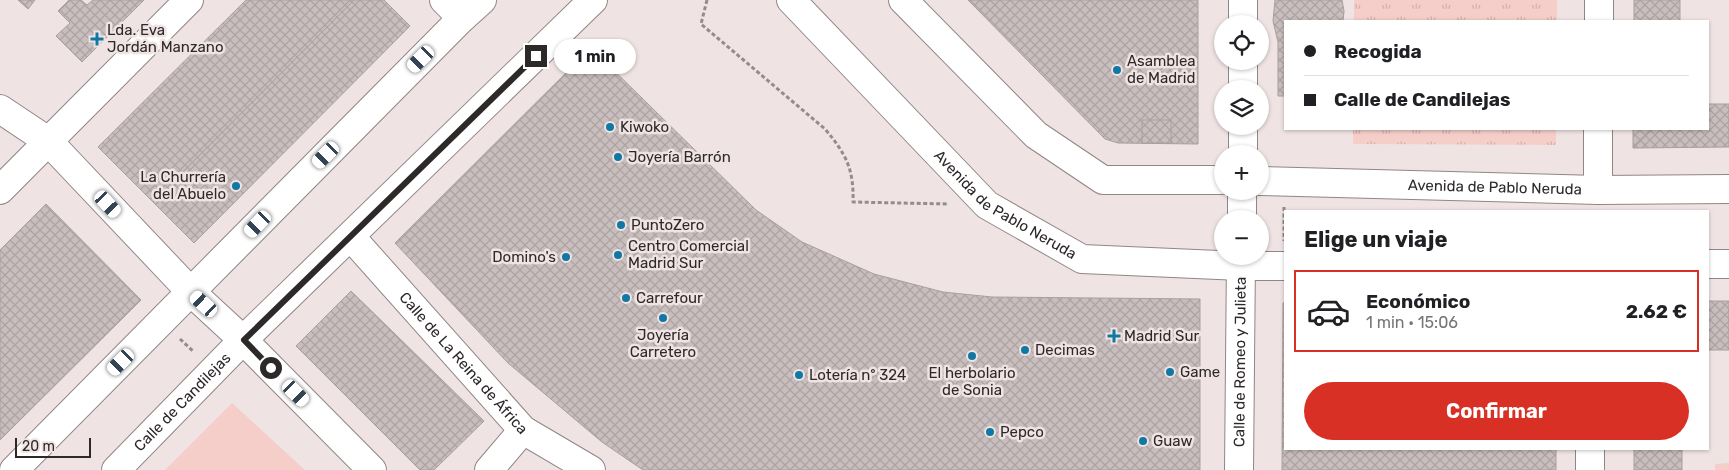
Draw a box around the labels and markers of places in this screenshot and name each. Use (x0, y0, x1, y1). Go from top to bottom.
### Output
place label: Lda. Eva Jordán Manzano (107, 21, 224, 56)
marker: Lda. Eva Jordán Manzano (91, 33, 103, 45)
place label: Asamblea de Madrid (1127, 52, 1196, 87)
marker: Asamblea de Madrid (1111, 64, 1123, 76)
place label: Kiwoko (620, 118, 669, 136)
marker: Kiwoko (604, 121, 616, 133)
place label: Joyería Barrón (628, 148, 731, 166)
marker: Joyería Barrón (612, 151, 624, 163)
place label: La Churrería del Abuelo (140, 168, 226, 203)
marker: La Churrería del Abuelo (230, 180, 242, 192)
place label: PuntoZero (631, 216, 704, 234)
marker: PuntoZero (615, 219, 627, 231)
place label: Centro Comercial Madrid Sur (628, 237, 749, 272)
place label: Domino's (492, 248, 556, 266)
marker: Centro Comercial Madrid Sur (612, 249, 624, 261)
marker: Domino's (560, 251, 572, 263)
place label: Carrefour (636, 289, 703, 307)
marker: Carrefour (620, 292, 632, 304)
marker: Joyería Carretero (657, 312, 669, 324)
place label: Joyería Carretero (630, 326, 696, 361)
place label: Madrid Sur (1124, 327, 1199, 345)
marker: Madrid Sur (1108, 330, 1120, 342)
place label: Decimas (1035, 341, 1095, 359)
marker: Decimas (1019, 344, 1031, 356)
marker: El herbolario de Sonia (966, 350, 978, 362)
place label: Game (1180, 363, 1220, 381)
place label: El herbolario de Sonia (928, 364, 1016, 399)
place label: Lotería nº 324 (809, 366, 906, 384)
marker: Game (1164, 366, 1176, 378)
marker: Lotería nº 324 (793, 369, 805, 381)
place label: Pepco (1000, 423, 1044, 441)
marker: Pepco (984, 426, 996, 438)
place label: Guaw (1153, 432, 1193, 450)
marker: Guaw (1137, 435, 1149, 447)

